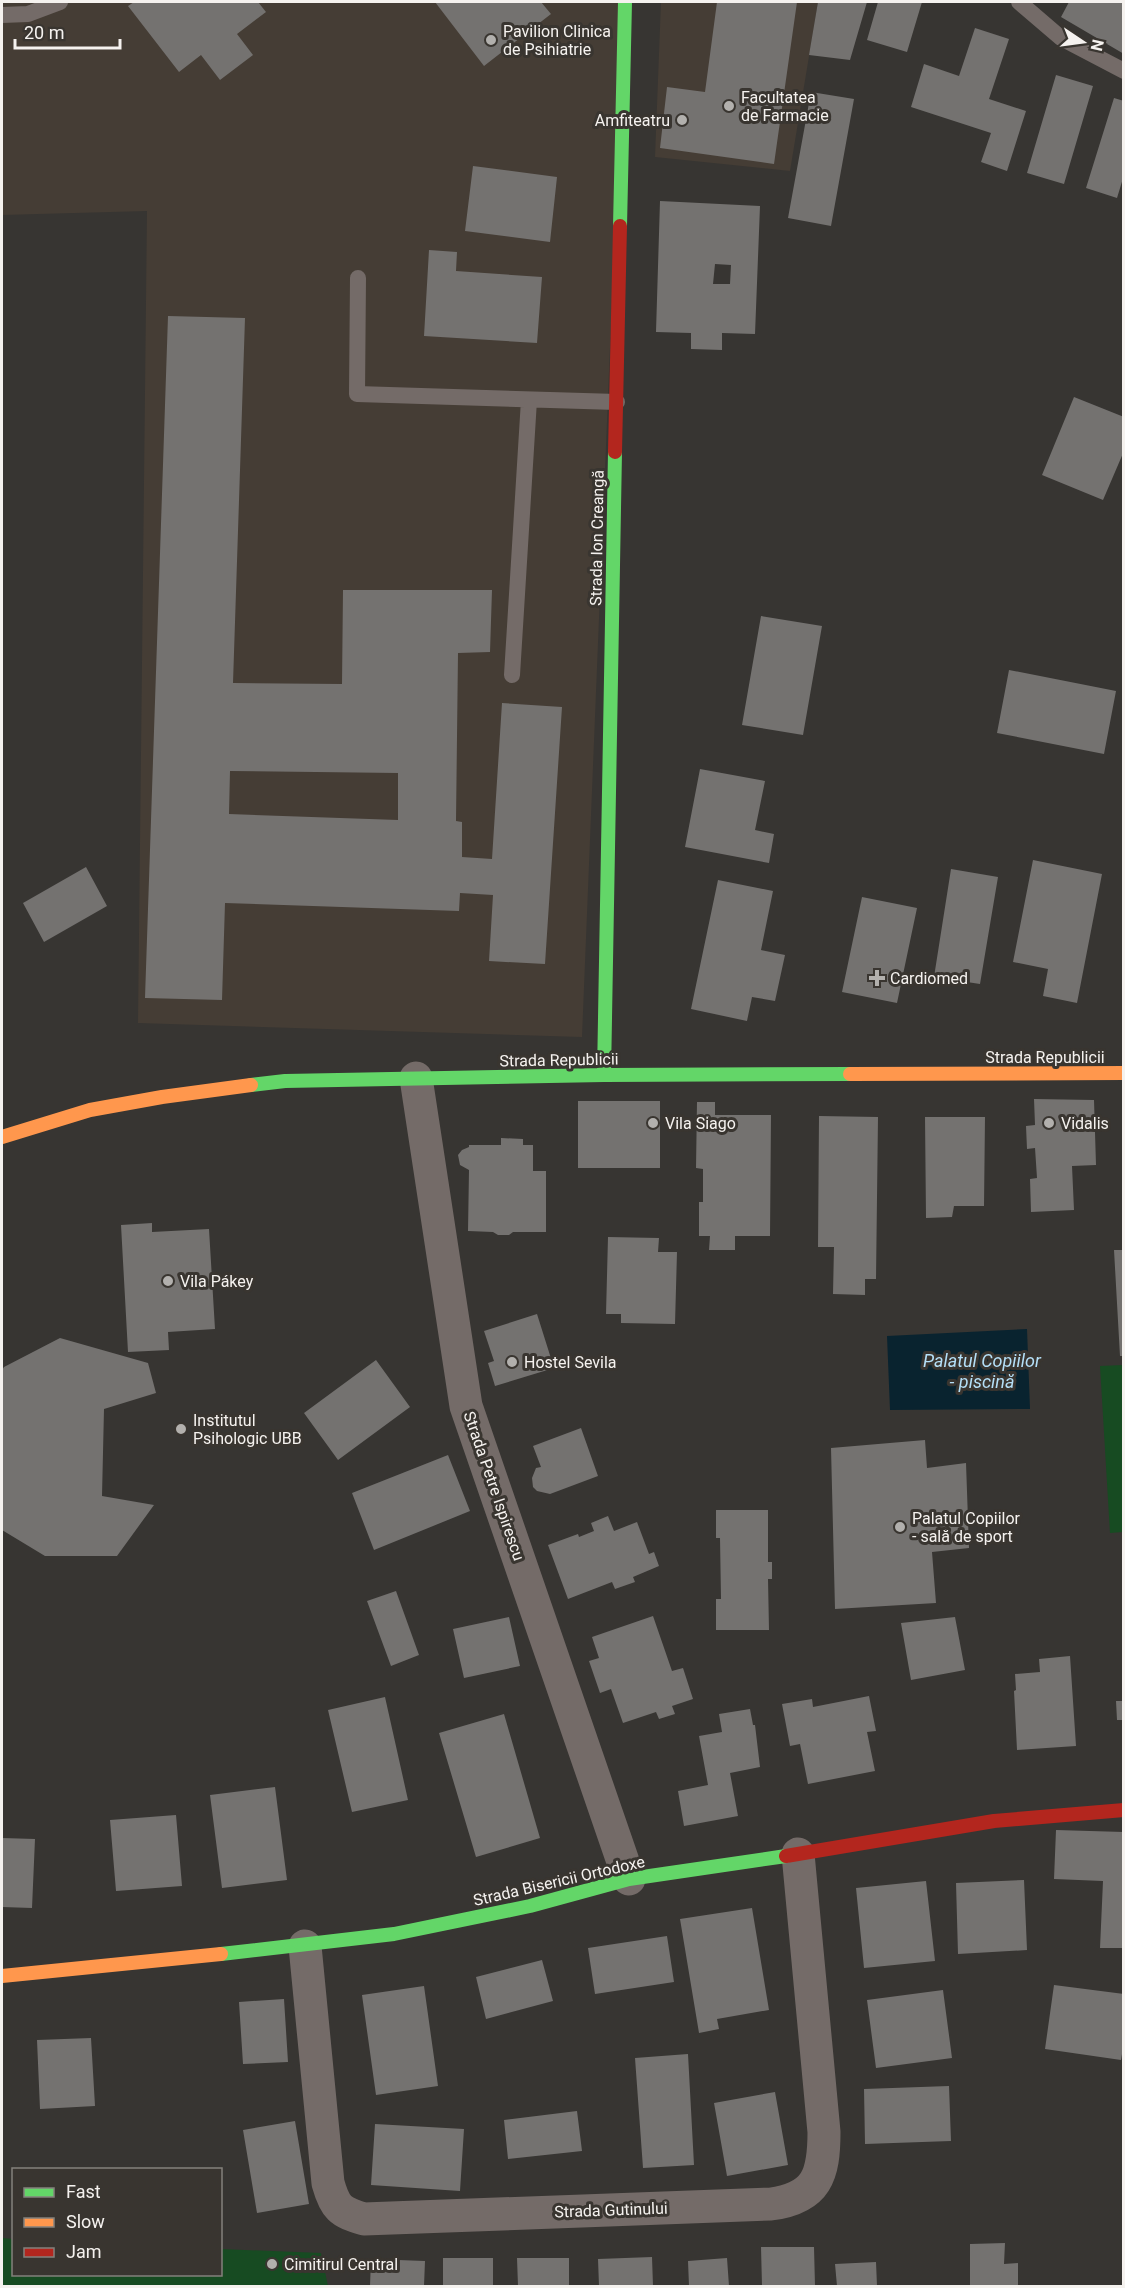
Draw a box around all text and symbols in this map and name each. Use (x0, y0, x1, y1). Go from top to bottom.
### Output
scale bar (15, 12, 120, 50)
north arrow (1053, 12, 1113, 72)
text: 20 m (24, 22, 64, 43)
place label: Pavilion Clinica de Psihiatrie (503, 22, 611, 59)
marker: Pavilion Clinica de Psihiatrie (484, 33, 498, 47)
text: N (1087, 38, 1108, 53)
place label: Facultatea de Farmacie (741, 88, 829, 125)
marker: Facultatea de Farmacie (722, 99, 736, 113)
place label: Amfiteatru (595, 111, 670, 130)
marker: Amfiteatru (675, 113, 689, 127)
street label: Strada Ion Creangă (586, 470, 608, 606)
marker: Cardiomed (868, 969, 886, 987)
place label: Cardiomed (890, 969, 968, 988)
street label: Strada Republicii (985, 1048, 1105, 1067)
street label: Strada Republicii (499, 1049, 619, 1071)
place label: Vila Siago (665, 1114, 736, 1133)
place label: Vidalis (1061, 1114, 1109, 1133)
marker: Vila Siago (646, 1116, 660, 1130)
marker: Vidalis (1042, 1116, 1056, 1130)
place label: Vila Pákey (180, 1272, 254, 1291)
marker: Vila Pákey (161, 1274, 175, 1288)
water label: Palatul Copiilor - piscină (923, 1350, 1042, 1392)
place label: Hostel Sevila (524, 1353, 617, 1372)
marker: Hostel Sevila (505, 1355, 519, 1369)
street label: Strada Petre Ispirescu (460, 1409, 528, 1563)
place label: Institutul Psihologic UBB (193, 1411, 302, 1448)
marker: Institutul Psihologic UBB (174, 1422, 188, 1436)
place label: Palatul Copiilor - sală de sport (912, 1509, 1021, 1546)
marker: Palatul Copiilor - sală de sport (893, 1520, 907, 1534)
street label: Strada Bisericii Ortodoxe (471, 1852, 647, 1910)
legend (12, 2168, 222, 2276)
text: Fast (66, 2181, 101, 2202)
street label: Strada Gutinului (554, 2199, 668, 2221)
text: Slow (66, 2211, 105, 2232)
text: Jam (66, 2241, 102, 2262)
place label: Cimitirul Central (284, 2255, 398, 2274)
marker: Cimitirul Central (265, 2257, 279, 2271)

